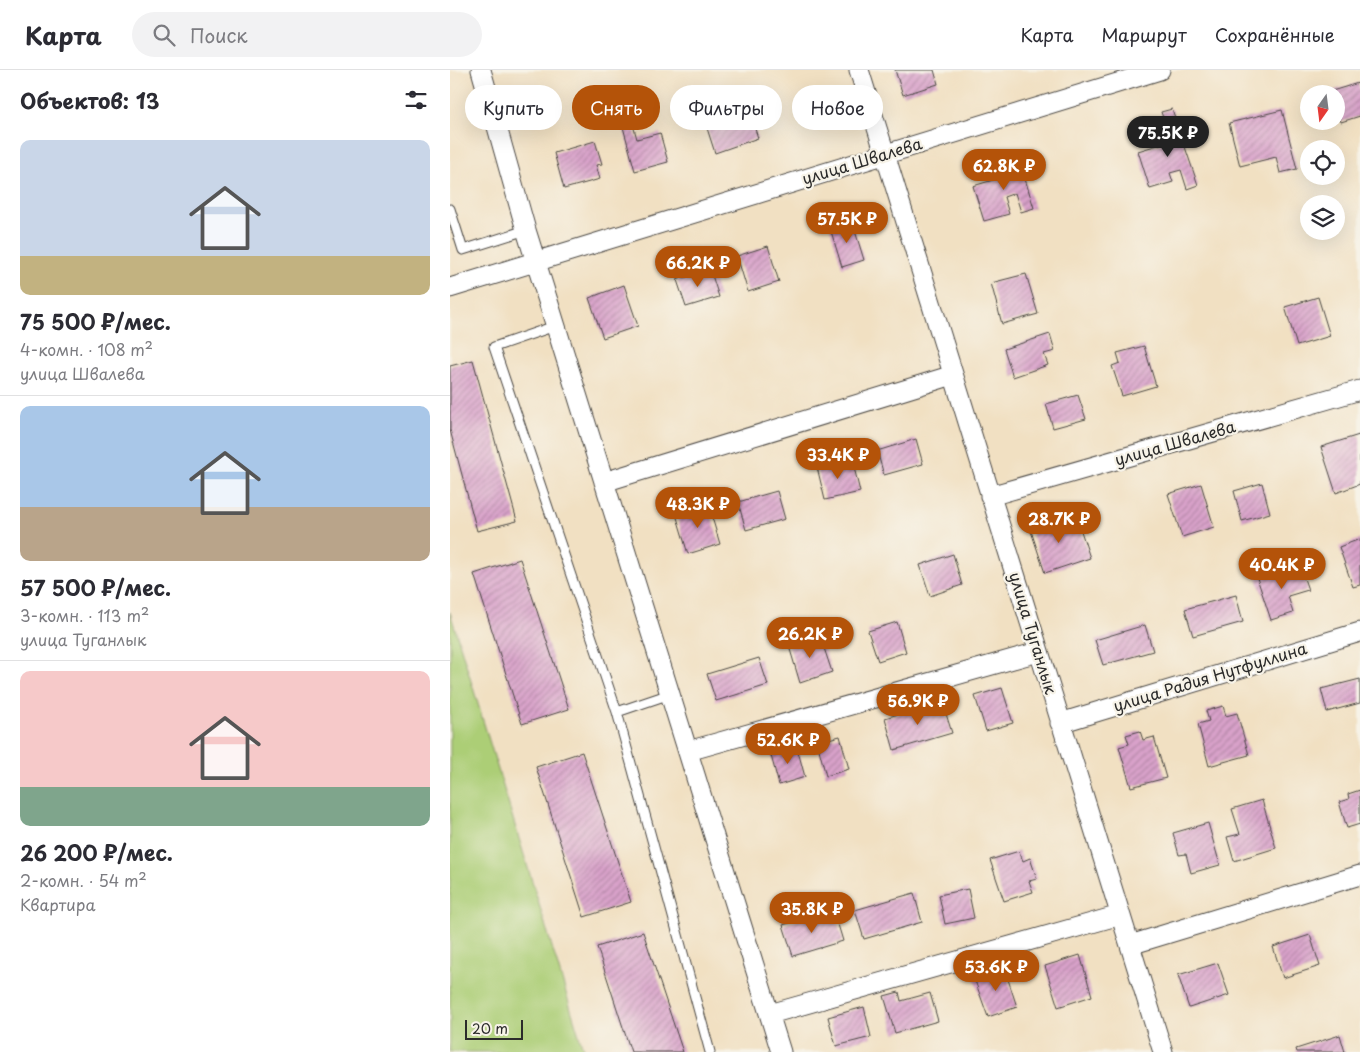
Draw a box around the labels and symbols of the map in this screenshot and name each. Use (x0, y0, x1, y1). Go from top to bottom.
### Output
north arrow (1300, 85, 1345, 130)
pin: 75.5K ₽ (1122, 116, 1214, 158)
street label: улица Швалева (799, 130, 925, 190)
pin: 62.8K ₽ (958, 148, 1050, 191)
pin: 57.5K ₽ (801, 202, 893, 244)
pin: 66.2K ₽ (652, 246, 744, 288)
street label: улица Швалева (1112, 413, 1238, 471)
pin: 33.4K ₽ (792, 438, 884, 480)
pin: 48.3K ₽ (652, 486, 744, 529)
pin: 28.7K ₽ (1013, 502, 1105, 544)
pin: 40.4K ₽ (1236, 548, 1328, 590)
street label: улица Туганлык (1004, 569, 1064, 697)
pin: 26.2K ₽ (764, 616, 856, 659)
street label: улица Радия Нутфуллина (1110, 635, 1310, 717)
pin: 56.9K ₽ (872, 684, 964, 726)
pin: 52.6K ₽ (742, 722, 834, 765)
pin: 35.8K ₽ (766, 892, 858, 934)
pin: 53.6K ₽ (950, 950, 1042, 992)
scale bar (465, 1017, 522, 1040)

